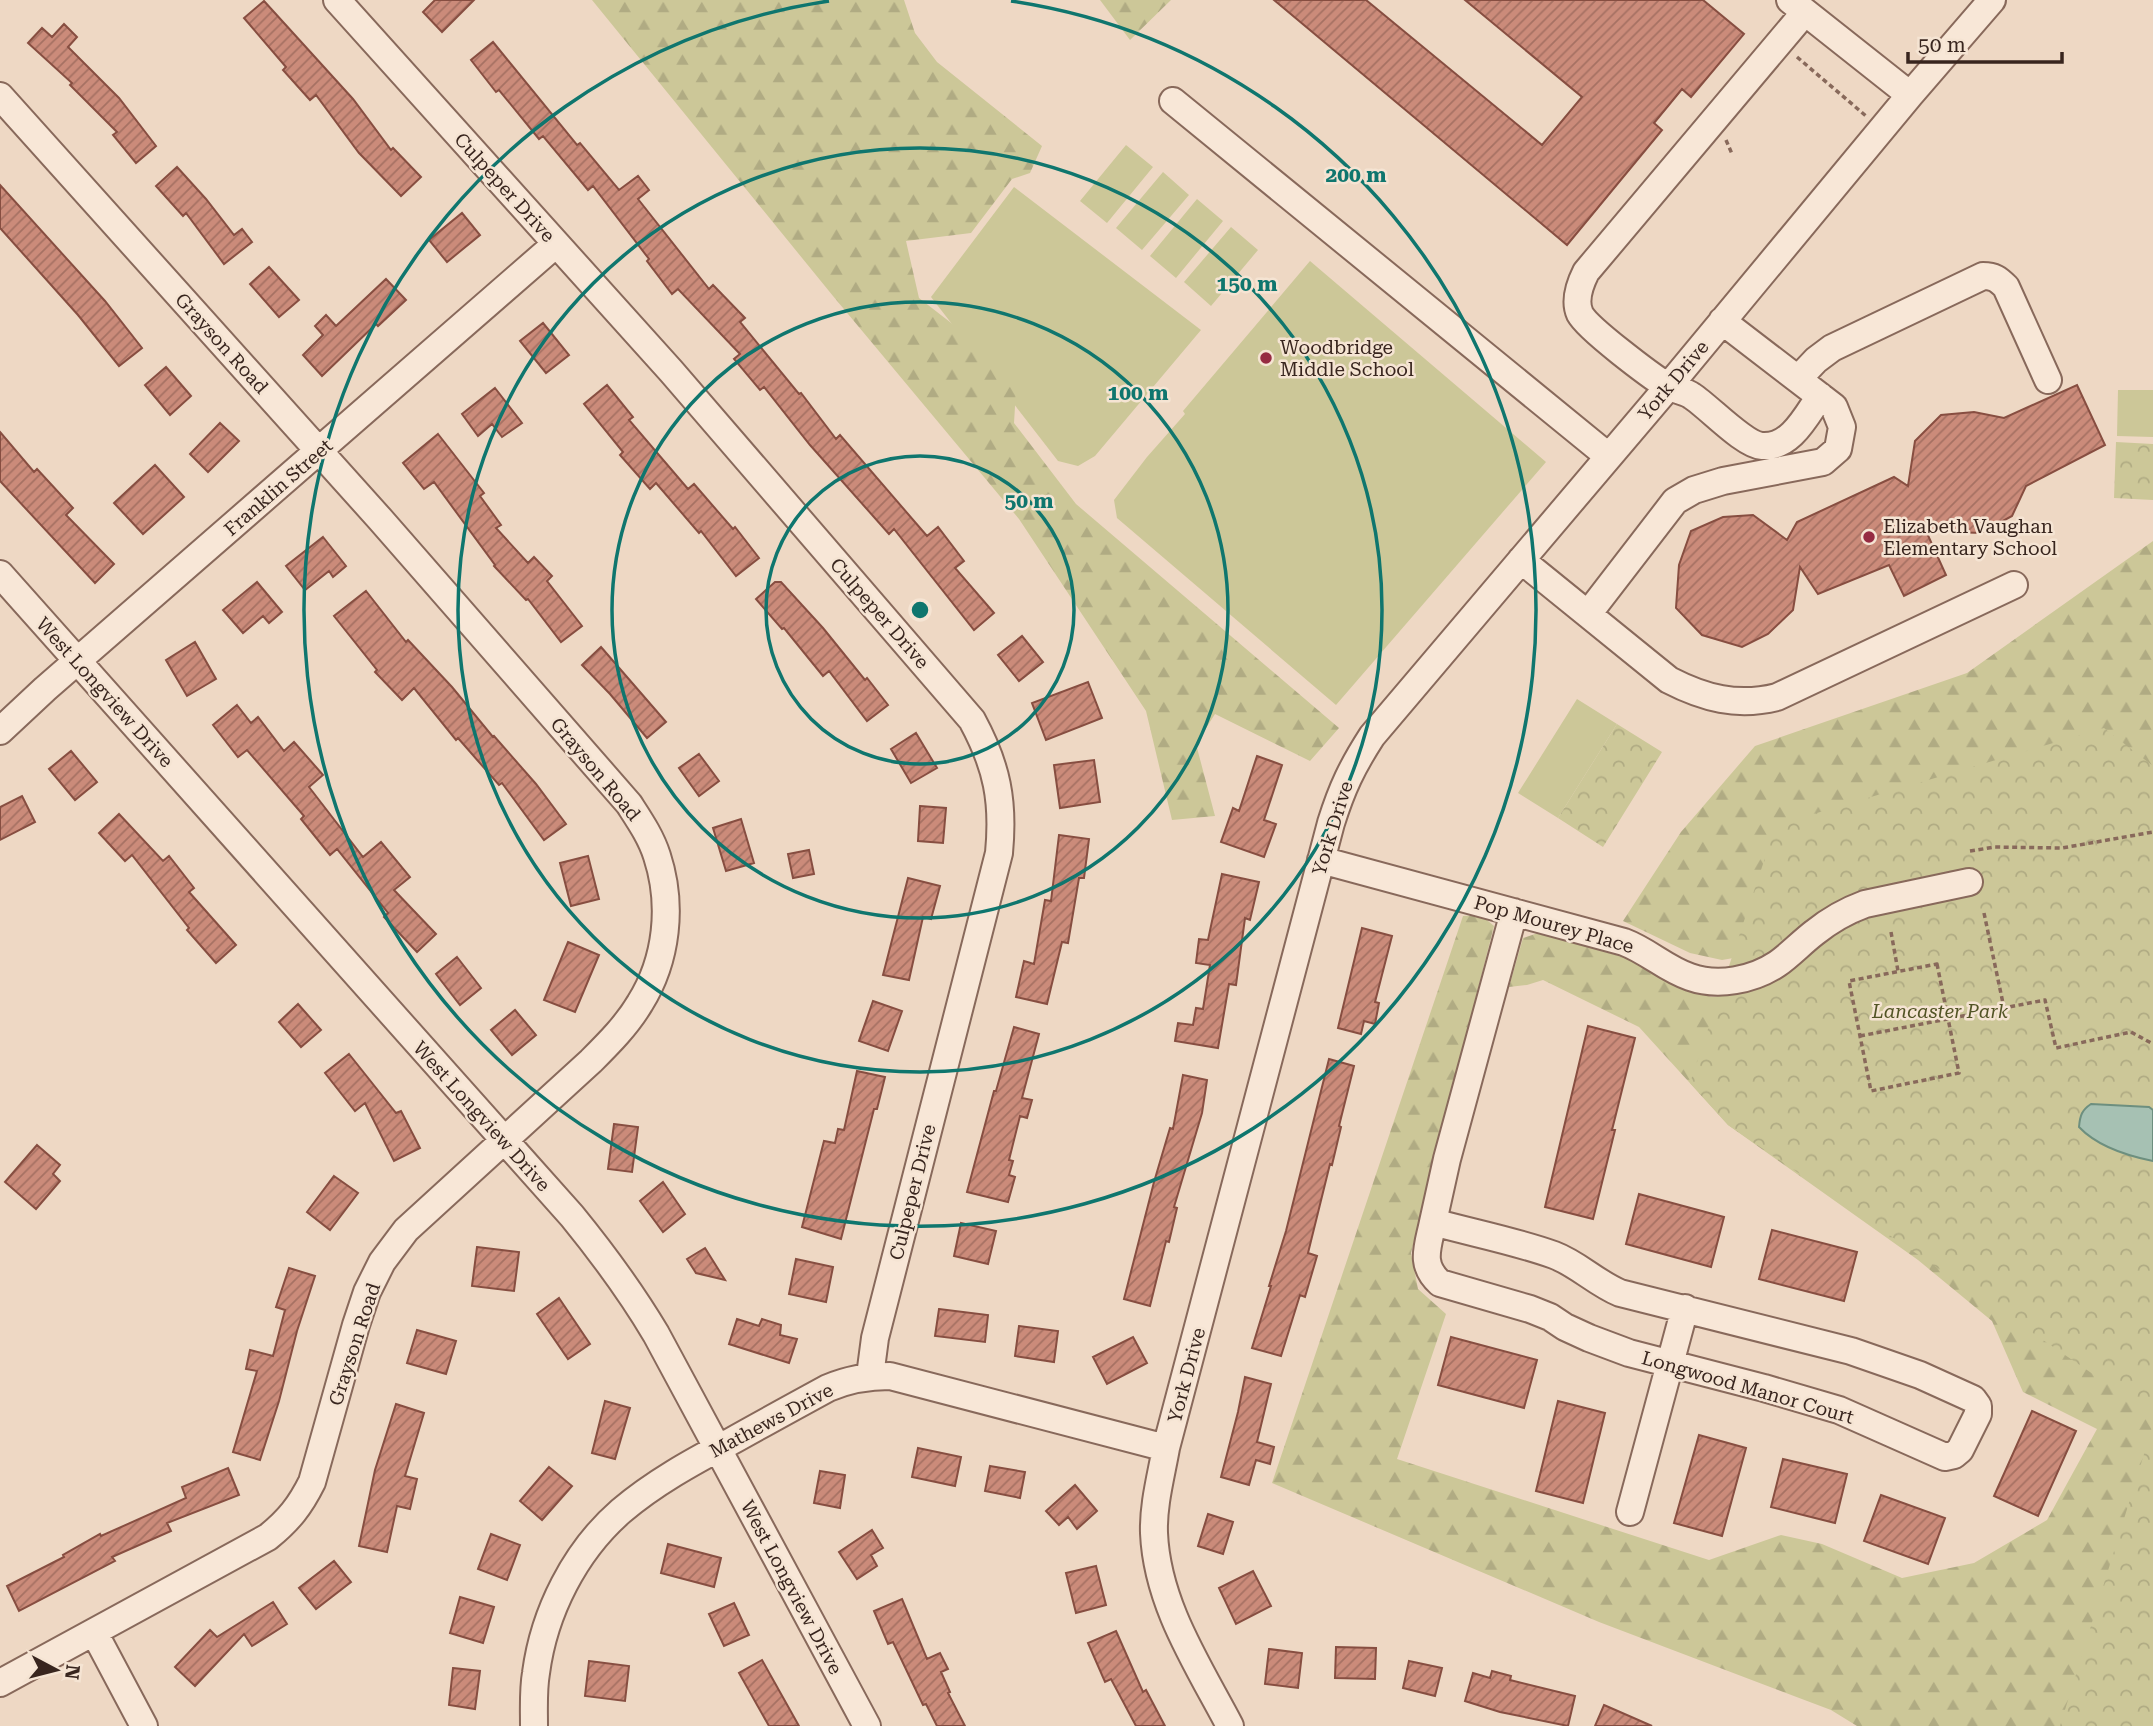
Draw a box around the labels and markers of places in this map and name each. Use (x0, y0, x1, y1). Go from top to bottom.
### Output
place label: Woodbridge Middle School (1280, 336, 1414, 381)
marker: Woodbridge Middle School (1258, 350, 1274, 366)
place label: Elizabeth Vaughan Elementary School (1883, 515, 2057, 560)
marker: Elizabeth Vaughan Elementary School (1861, 529, 1877, 545)
centre of rings (908, 598, 932, 622)

